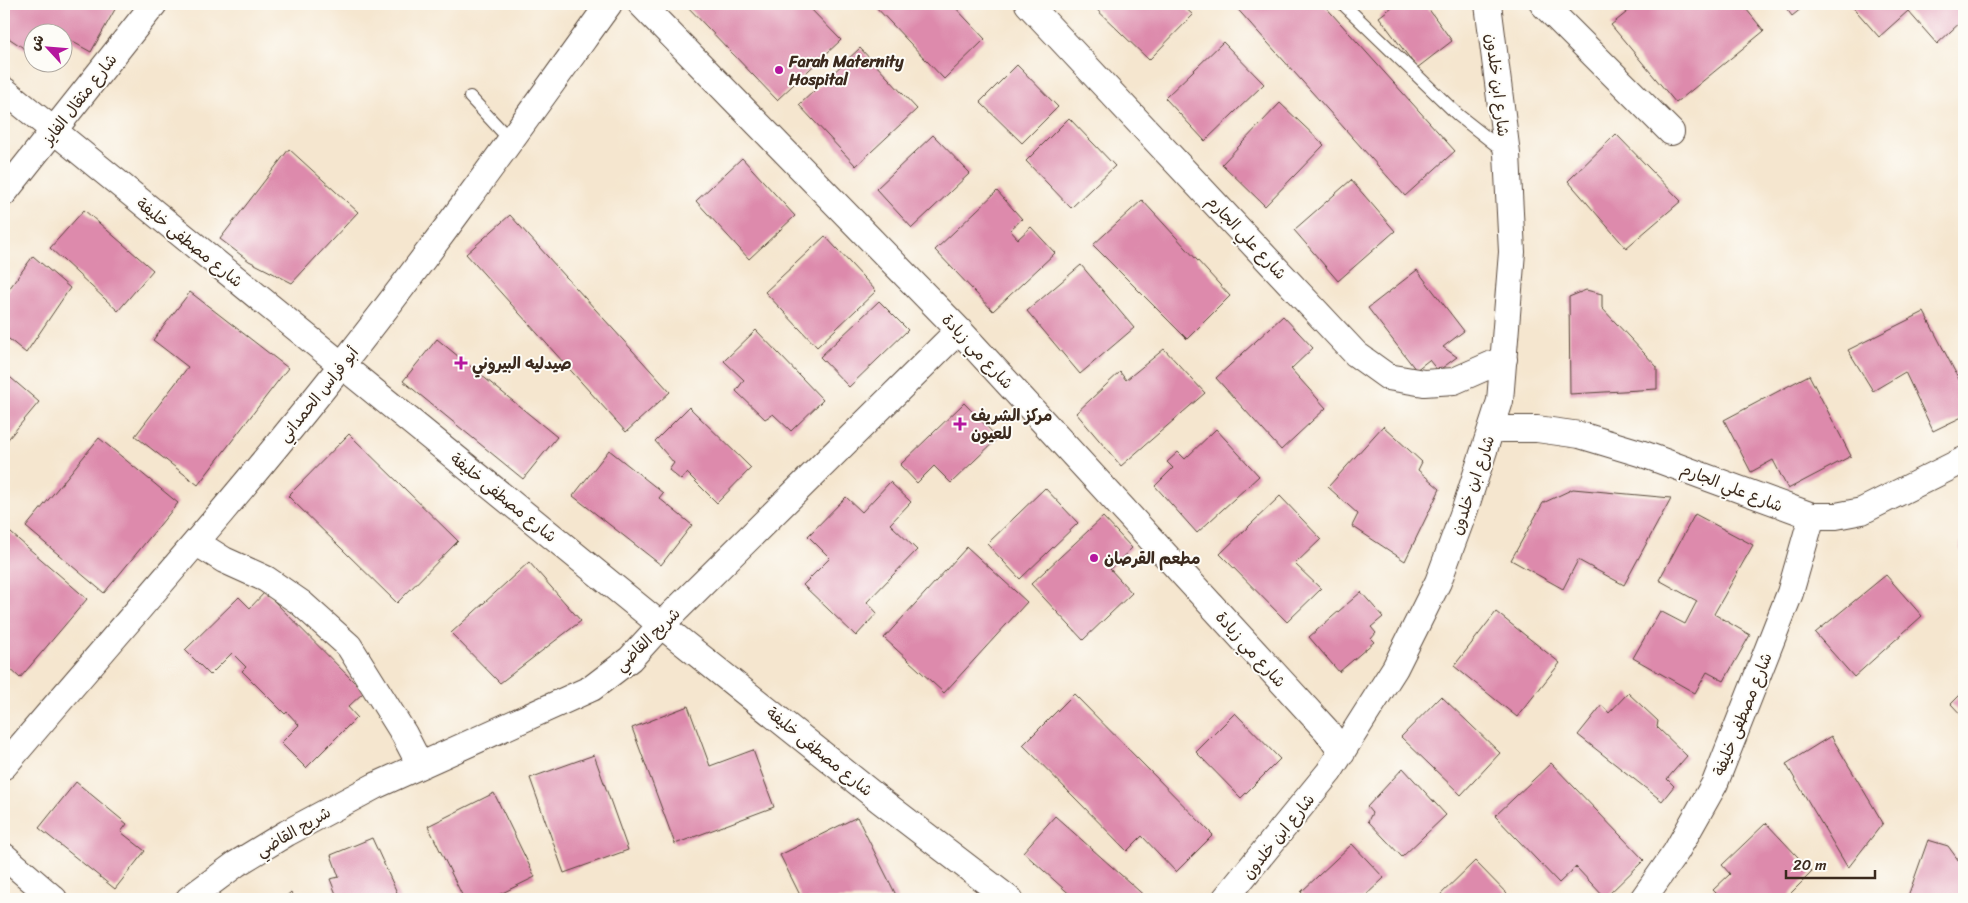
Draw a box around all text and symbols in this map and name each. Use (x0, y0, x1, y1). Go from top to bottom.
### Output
north arrow (22, 22, 72, 72)
text: ش (22, 30, 51, 55)
street label: شارع ابن خلدون (1477, 32, 1518, 138)
street label: شارع مثقال الفايز (33, 47, 125, 153)
place label: Farah Maternity Hospital (788, 47, 904, 94)
marker: Farah Maternity Hospital (773, 64, 785, 76)
street label: شارع علي الجارم (1199, 188, 1294, 287)
street label: شارع مصطفى خليفة (130, 190, 250, 295)
street label: شارع مي زيادة (935, 307, 1021, 396)
street label: أبو فراس الحمداني (270, 340, 366, 449)
place label: صيدليه البيروني (472, 349, 572, 378)
marker: صيدليه البيروني (454, 356, 468, 370)
place label: مركز الشريف للعيون (971, 401, 1052, 448)
marker: مركز الشريف للعيون (953, 417, 967, 431)
street label: شارع ابن خلدون (1442, 431, 1503, 539)
street label: شارع مصطفى خليفة (444, 445, 564, 550)
street label: شارع علي الجارم (1676, 455, 1787, 520)
place label: مطعم القرصان (1104, 544, 1200, 573)
marker: مطعم القرصان (1088, 552, 1100, 564)
street label: شريح القاضي (607, 600, 687, 679)
street label: شارع مي زيادة (1208, 604, 1293, 694)
street label: شارع مصطفى خليفة (1704, 648, 1780, 780)
street label: شارع مصطفى خليفة (760, 699, 880, 804)
street label: شارع ابن خلدون (1234, 787, 1322, 886)
street label: شريح القاضي (250, 798, 337, 865)
scale bar (1786, 848, 1874, 880)
text: 20 m (1793, 852, 1827, 878)

